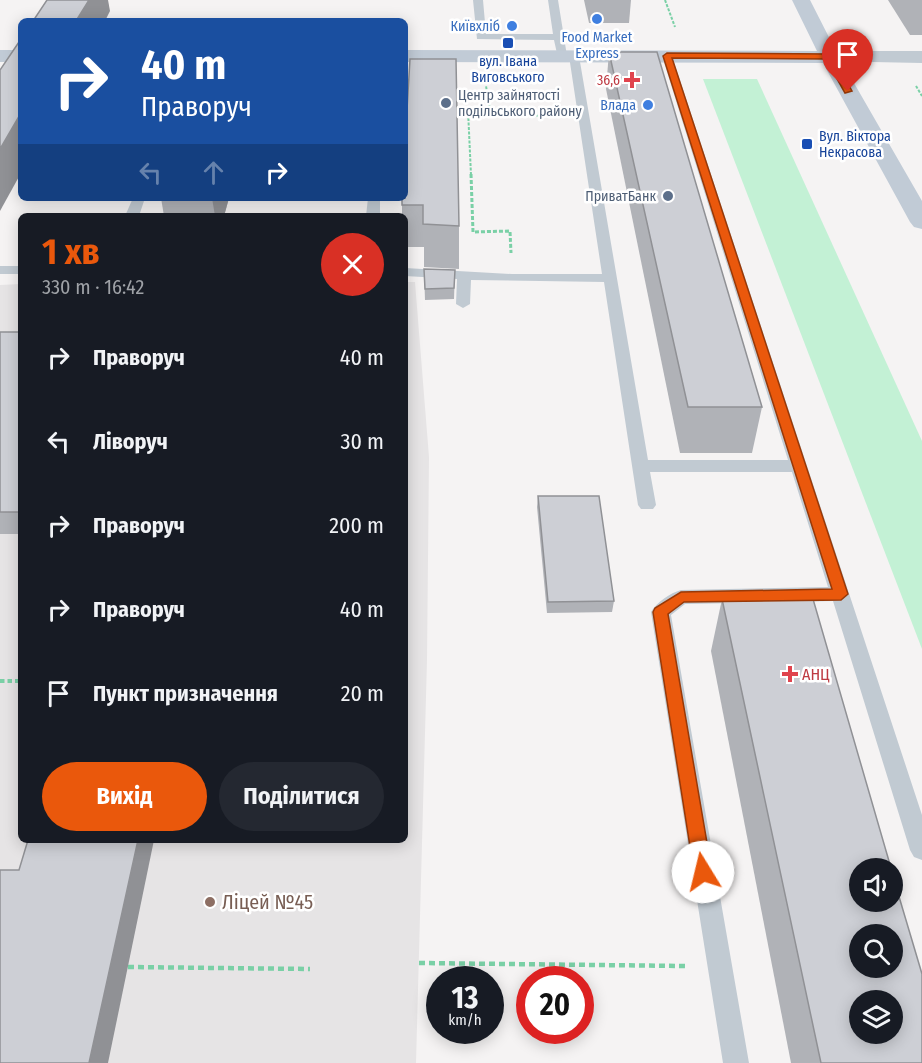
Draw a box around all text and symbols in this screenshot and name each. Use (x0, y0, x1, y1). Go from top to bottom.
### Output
marker: Food Market Express (590, 12, 604, 26)
place label: Київхліб (451, 18, 500, 35)
marker: Київхліб (505, 19, 519, 33)
place label: Food Market Express (562, 29, 633, 62)
pin (822, 29, 873, 91)
marker: вул. Івана Виговського (501, 36, 515, 50)
icon: arrive (831, 38, 864, 71)
text: 40 m (141, 40, 226, 90)
icon: right (42, 42, 120, 120)
place label: вул. Івана Виговського (471, 53, 545, 86)
place label: 36,6 (597, 72, 620, 89)
marker: 36,6 (625, 73, 639, 87)
place label: Центр зайнятості подільського району (458, 87, 582, 120)
text: Праворуч (141, 91, 252, 123)
marker: Центр зайнятості подільського району (439, 96, 453, 110)
place label: Влада (600, 97, 636, 114)
marker: Влада (641, 98, 655, 112)
place label: Вул. Віктора Некрасова (819, 128, 891, 161)
marker: Вул. Віктора Некрасова (800, 137, 814, 151)
icon: left (134, 156, 167, 189)
icon: ahead (197, 156, 230, 189)
icon: right (260, 156, 293, 189)
place label: ПриватБанк (585, 188, 656, 205)
marker: ПриватБанк (661, 189, 675, 203)
text: 1 хв (42, 230, 100, 274)
button: close (321, 233, 384, 296)
text: 330 m · 16:42 (42, 275, 144, 299)
icon: right (42, 341, 75, 374)
text: Праворуч (93, 344, 185, 371)
text: 40 m (340, 344, 384, 371)
icon: left (42, 425, 75, 458)
text: Ліворуч (93, 428, 168, 455)
text: 30 m (341, 428, 384, 455)
icon: right (42, 509, 75, 542)
text: Праворуч (93, 512, 185, 539)
text: 200 m (329, 512, 384, 539)
icon: right (42, 593, 75, 626)
text: Праворуч (93, 596, 185, 623)
text: 40 m (340, 596, 384, 623)
place label: АНЦ (802, 665, 830, 684)
marker: АНЦ (783, 667, 797, 681)
icon: arrive (42, 677, 75, 710)
text: Пункт призначення (93, 680, 278, 707)
text: 20 m (341, 680, 384, 707)
button: Вихід (42, 762, 207, 831)
button: Поділитися (219, 762, 384, 831)
position arrow (671, 840, 735, 904)
map controls (849, 858, 903, 1044)
button: sound (849, 858, 903, 912)
place label: Ліцей №45 (222, 890, 313, 914)
marker: Ліцей №45 (203, 895, 217, 909)
button: search (849, 924, 903, 978)
speed limit sign: 20 (516, 966, 594, 1044)
text: 13 (452, 980, 478, 1016)
button: layers (849, 990, 903, 1044)
text: km/h (448, 1011, 482, 1029)

